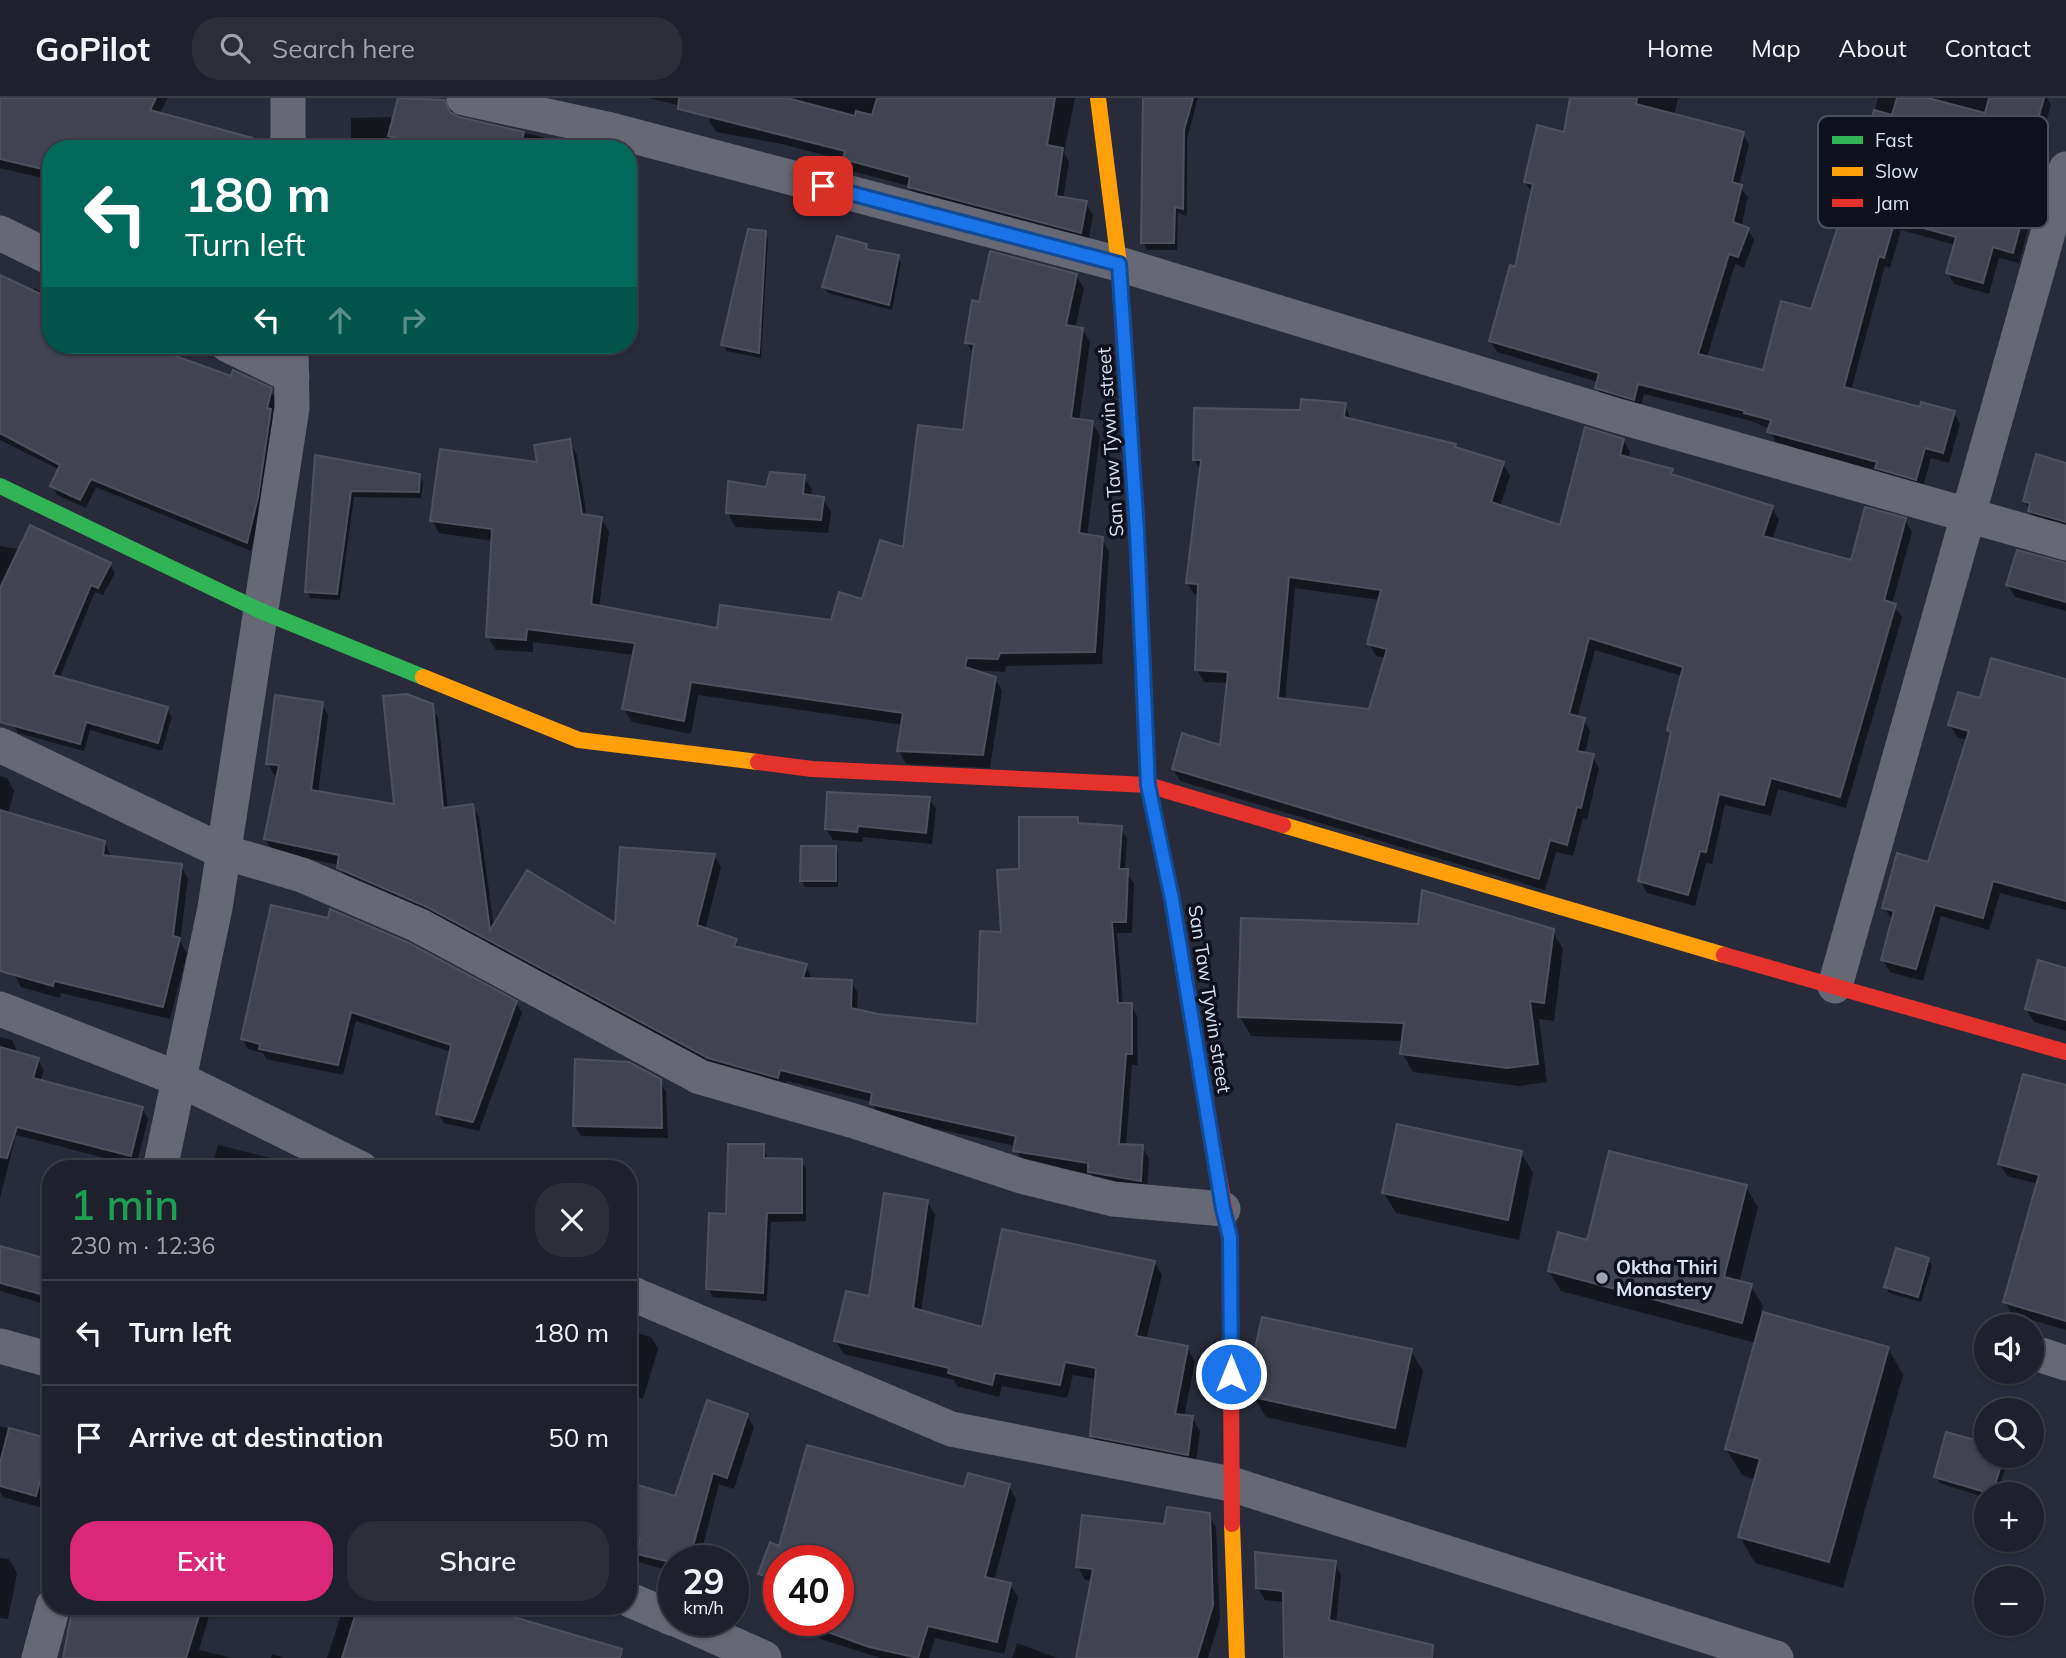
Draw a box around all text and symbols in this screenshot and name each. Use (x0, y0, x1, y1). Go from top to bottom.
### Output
search box (192, 17, 682, 80)
text: GoPilot (35, 28, 150, 69)
icon: search (216, 29, 254, 67)
text: Search here (272, 32, 415, 65)
text: Home (1647, 33, 1713, 63)
text: Map (1751, 33, 1801, 63)
text: About (1839, 33, 1907, 63)
text: Contact (1945, 33, 2031, 63)
legend (1818, 116, 2048, 228)
text: Fast (1875, 128, 1913, 152)
pin (793, 156, 853, 216)
text: Slow (1875, 159, 1919, 183)
text: 180 m (185, 163, 331, 224)
icon: arrive (804, 167, 842, 205)
icon: left (70, 168, 161, 259)
text: Jam (1875, 191, 1909, 215)
text: Turn left (185, 224, 305, 264)
icon: left (248, 301, 286, 339)
icon: ahead (321, 301, 359, 339)
icon: right (394, 301, 432, 339)
street label: San Taw Tywin street (1091, 346, 1129, 538)
street label: San Taw Tywin street (1183, 903, 1237, 1095)
text: 1 min (70, 1178, 179, 1231)
button: close (535, 1183, 609, 1257)
text: 230 m · 12:36 (70, 1231, 215, 1260)
place label: Oktha Thiri Monastery (1616, 1255, 1717, 1301)
marker: Oktha Thiri Monastery (1594, 1270, 1610, 1286)
icon: left (70, 1314, 108, 1352)
map controls (1974, 1314, 2044, 1636)
button: sound (1974, 1314, 2044, 1384)
text: Turn left (129, 1316, 231, 1349)
text: 180 m (533, 1316, 609, 1349)
position arrow (1194, 1337, 1268, 1411)
button: search (1974, 1398, 2044, 1468)
icon: arrive (70, 1419, 108, 1457)
text: Arrive at destination (129, 1421, 384, 1454)
text: 50 m (548, 1421, 609, 1454)
button: + (1974, 1482, 2044, 1552)
button: Exit (70, 1521, 333, 1601)
button: Share (347, 1521, 609, 1601)
speed limit sign: 40 (763, 1545, 854, 1636)
text: 29 (682, 1559, 725, 1603)
button: − (1974, 1566, 2044, 1636)
text: km/h (683, 1596, 724, 1619)

